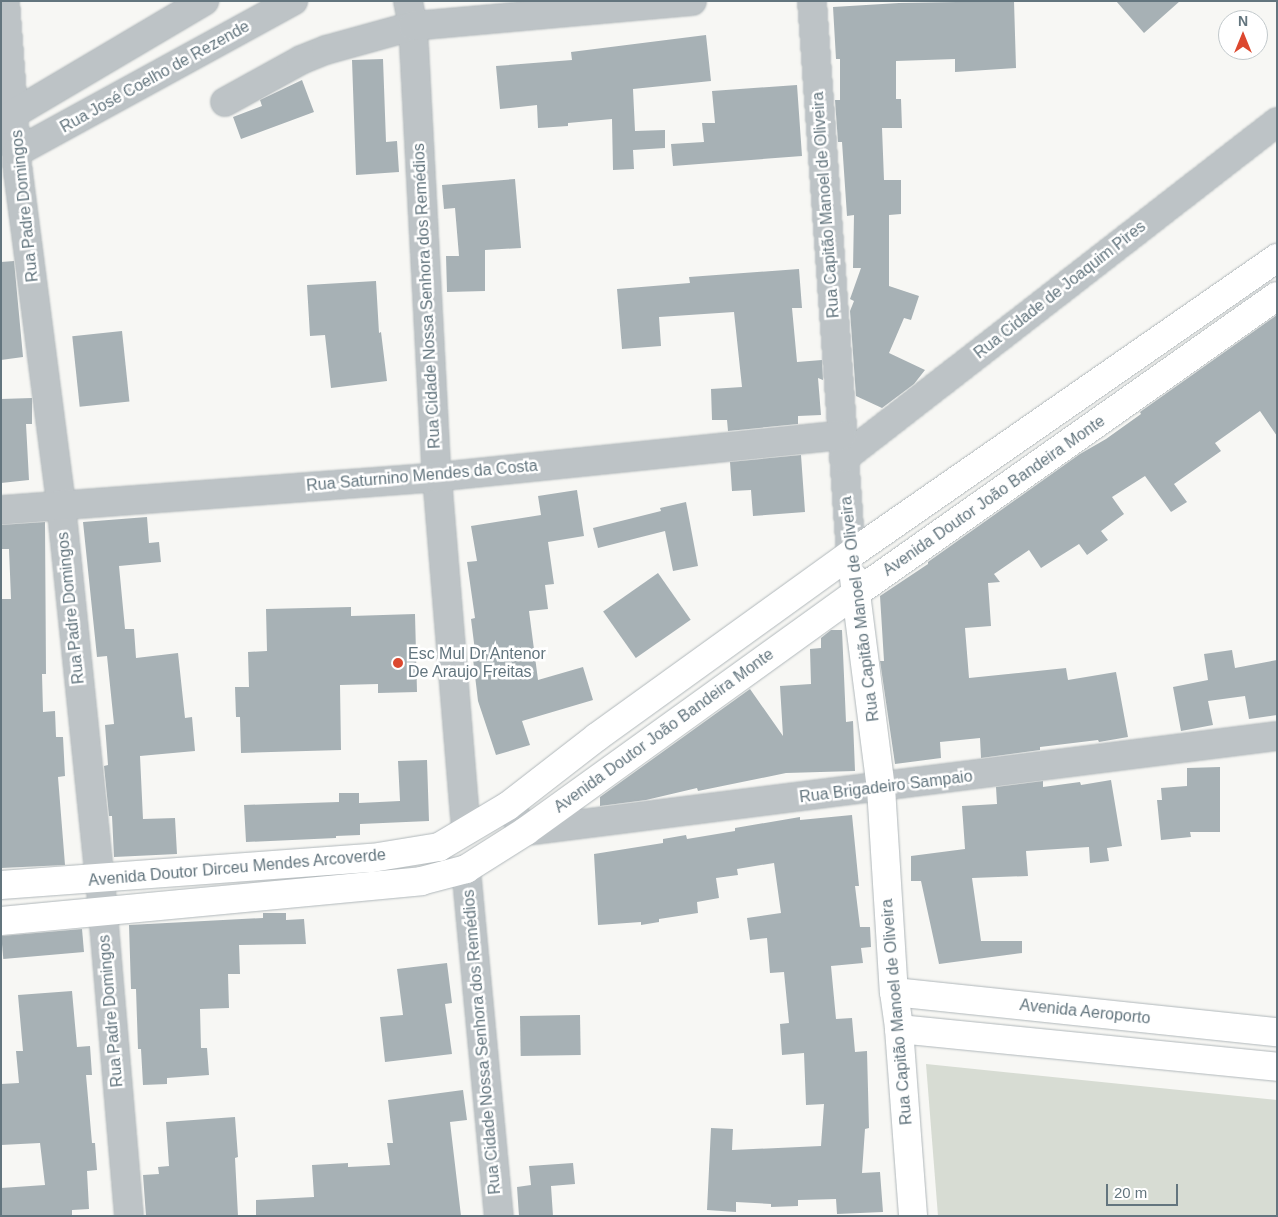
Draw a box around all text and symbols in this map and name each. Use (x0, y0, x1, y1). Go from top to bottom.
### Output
north arrow (1218, 10, 1268, 60)
text: N (1238, 13, 1248, 29)
street label: Rua José Coelho de Rezende (57, 17, 253, 137)
street label: Rua Capitão Manoel de Oliveira (809, 91, 843, 319)
street label: Rua Padre Domingos (7, 129, 43, 283)
street label: Rua Cidade Nossa Senhora dos Remédios (409, 143, 445, 449)
street label: Rua Cidade de Joaquim Pires (970, 217, 1150, 363)
street label: Avenida Doutor João Bandeira Monte (879, 412, 1109, 580)
street label: Rua Saturnino Mendes da Costa (306, 456, 538, 496)
street label: Rua Capitão Manoel de Oliveira (837, 495, 883, 723)
street label: Rua Padre Domingos (53, 531, 89, 685)
place label: Esc Mul Dr Antenor De Araujo Freitas (408, 644, 547, 682)
street label: Avenida Doutor João Bandeira Monte (551, 645, 777, 817)
marker: Esc Mul Dr Antenor De Araujo Freitas (392, 657, 404, 669)
street label: Rua Brigadeiro Sampaio (798, 767, 974, 807)
street label: Avenida Doutor Dirceu Mendes Arcoverde (87, 845, 387, 891)
street label: Rua Cidade Nossa Senhora dos Remédios (459, 889, 505, 1195)
street label: Rua Capitão Manoel de Oliveira (878, 898, 916, 1126)
street label: Rua Padre Domingos (95, 934, 127, 1088)
street label: Avenida Aeroporto (1018, 996, 1152, 1028)
scale bar (1108, 1174, 1180, 1206)
text: 20 m (1114, 1184, 1147, 1201)

